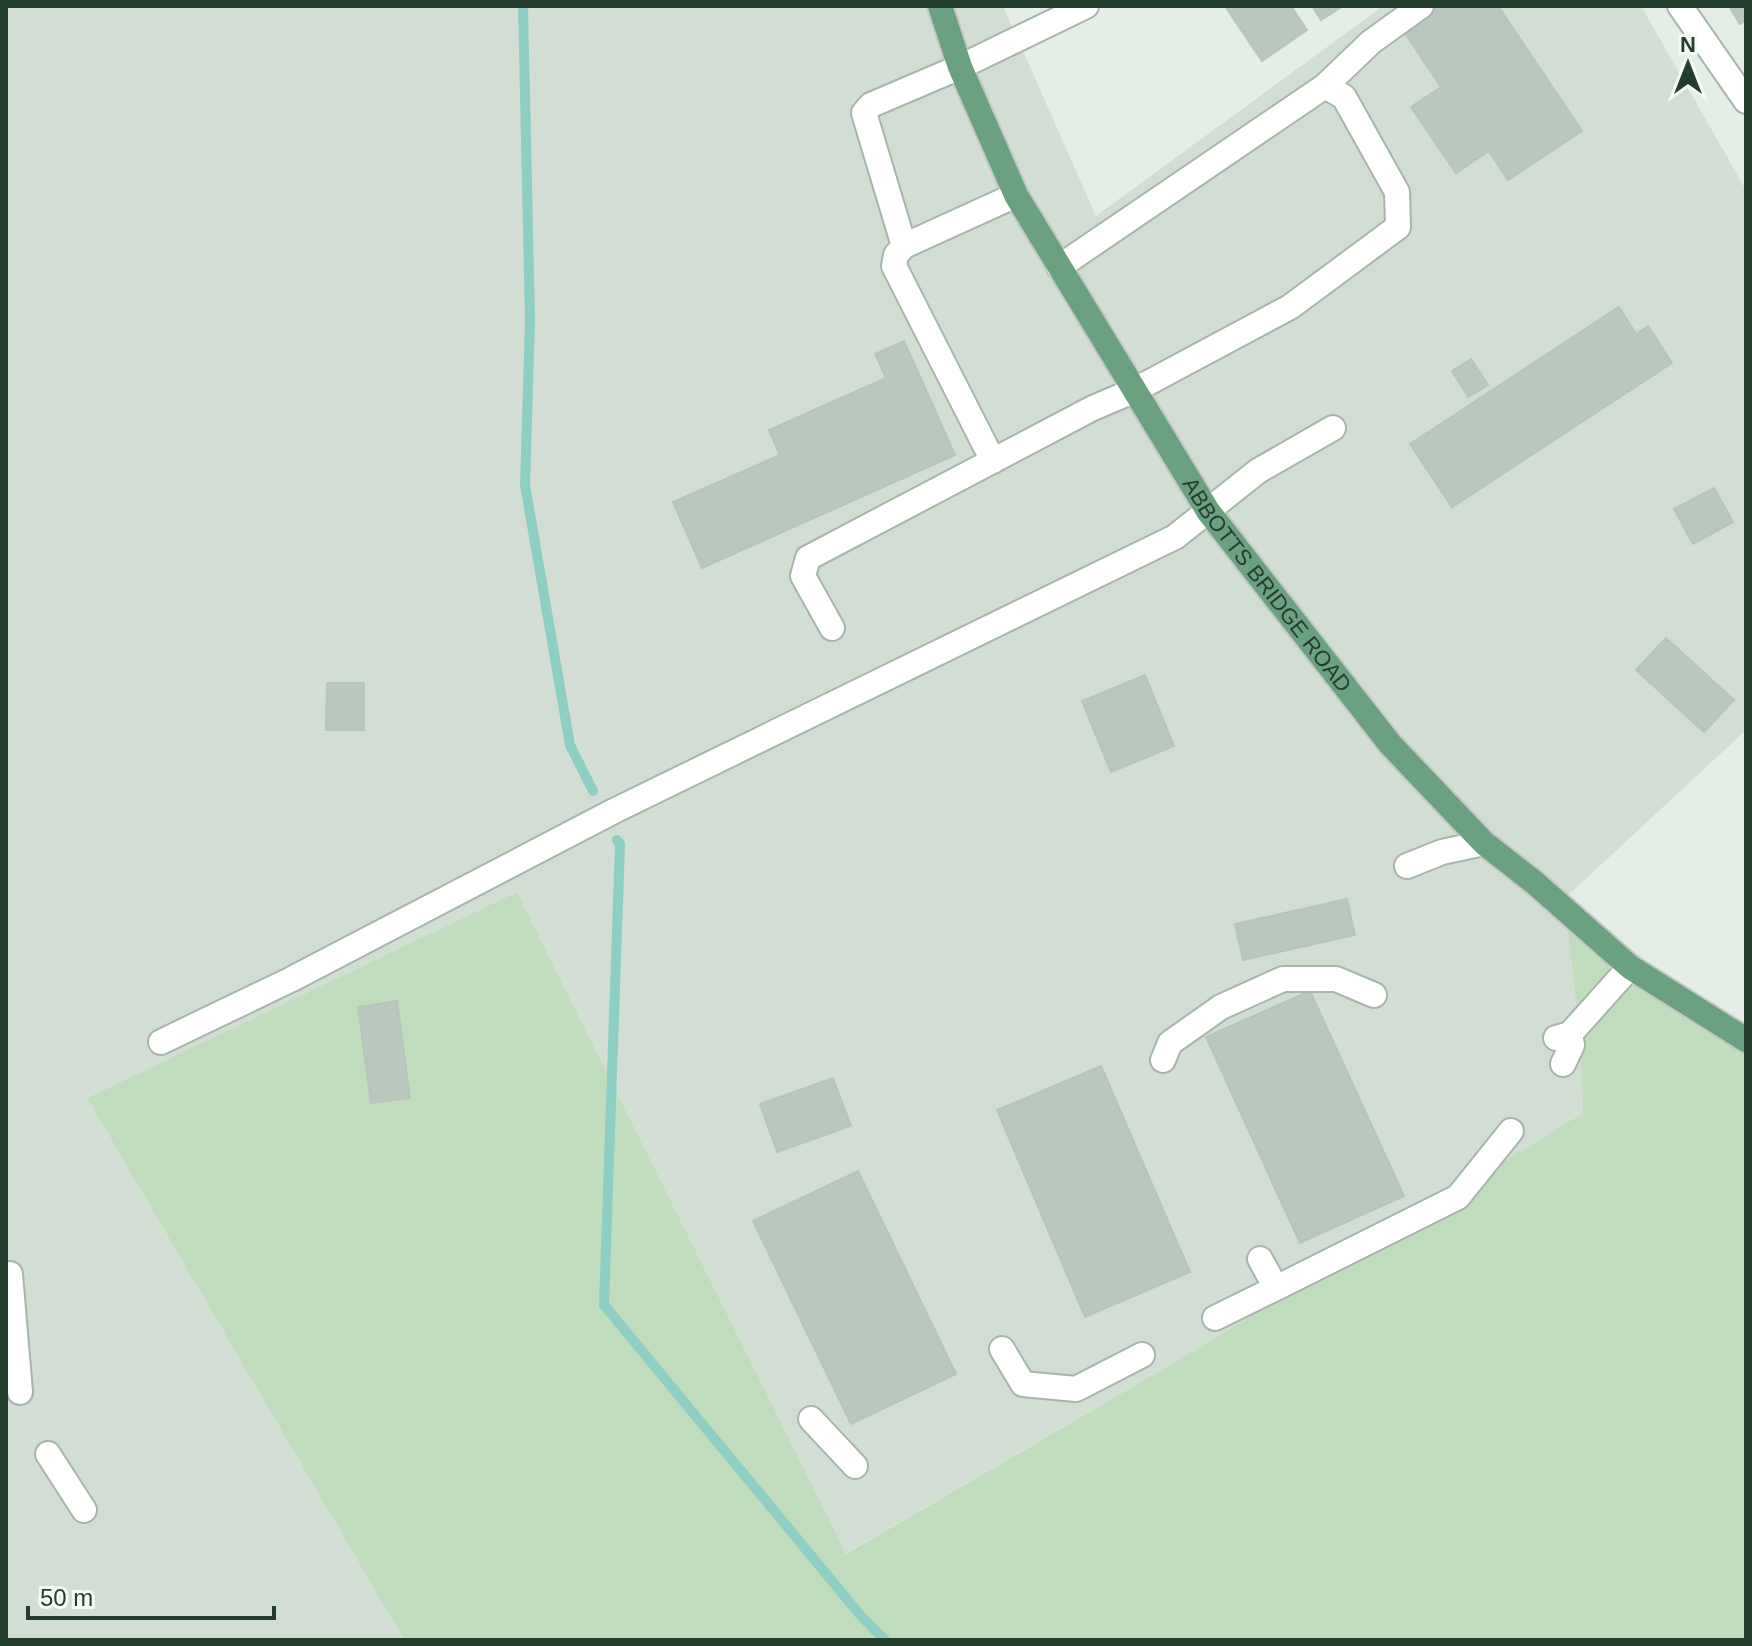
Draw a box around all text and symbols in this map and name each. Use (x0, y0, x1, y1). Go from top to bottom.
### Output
north arrow (1648, 24, 1728, 104)
text: N (1680, 32, 1696, 57)
street label: ABBOTTS BRIDGE ROAD (1178, 473, 1356, 697)
scale bar (28, 1570, 274, 1620)
text: 50 m (40, 1584, 93, 1611)

